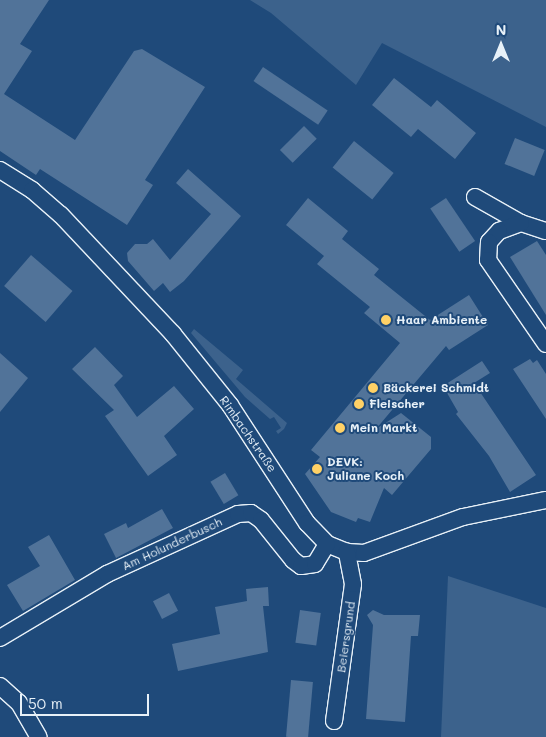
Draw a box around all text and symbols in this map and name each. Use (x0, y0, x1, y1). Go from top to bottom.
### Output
north arrow (476, 20, 526, 70)
text: N (496, 20, 506, 39)
place label: Haar Ambiente (396, 313, 487, 327)
marker: Haar Ambiente (380, 314, 392, 326)
place label: Bäckerei Schmidt (383, 381, 489, 395)
marker: Bäckerei Schmidt (367, 382, 379, 394)
street label: Rimbachstraße (216, 393, 280, 475)
place label: Fleischer (369, 397, 425, 411)
marker: Fleischer (353, 398, 365, 410)
place label: Mein Markt (350, 421, 417, 435)
marker: Mein Markt (334, 422, 346, 434)
place label: DEVK: Juliane Koch (327, 455, 404, 483)
marker: DEVK: Juliane Koch (311, 463, 323, 475)
street label: Am Holunderbusch (120, 515, 224, 573)
street label: Beiersgrund (334, 601, 358, 673)
scale bar (22, 684, 151, 716)
text: 50 m (28, 693, 63, 713)

